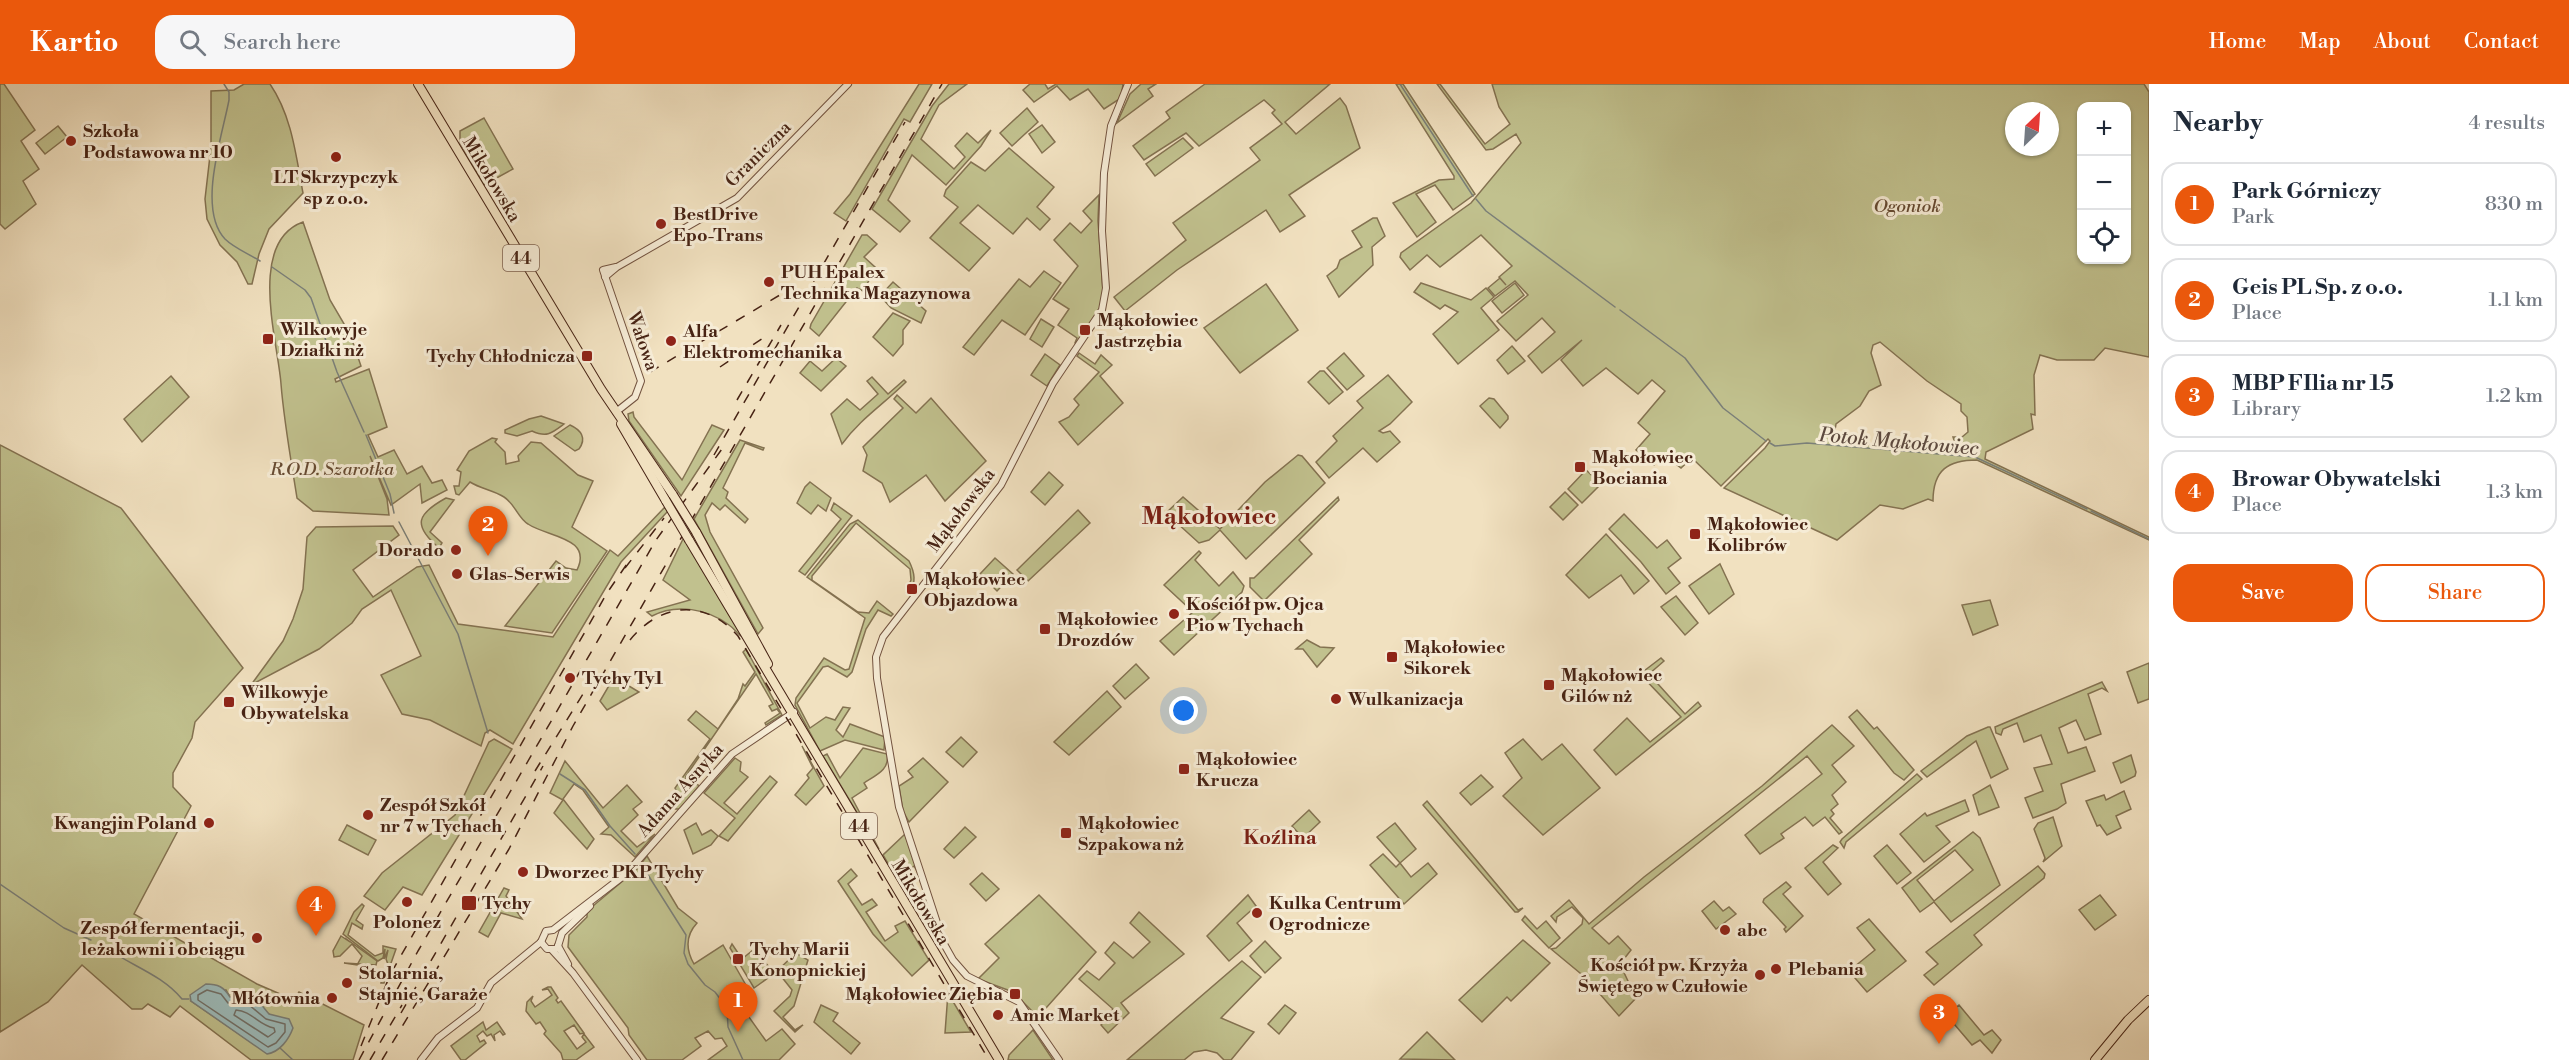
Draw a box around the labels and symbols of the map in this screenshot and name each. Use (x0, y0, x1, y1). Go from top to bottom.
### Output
north arrow (2005, 102, 2059, 156)
street label: Graniczna (720, 116, 797, 192)
place label: Szkoła Podstawowa nr 10 (83, 120, 233, 164)
street label: Mikołowska (457, 132, 527, 227)
marker: Szkoła Podstawowa nr 10 (64, 134, 78, 148)
marker: LT Skrzypczyk sp z o.o. (329, 150, 343, 164)
place label: LT Skrzypczyk sp z o.o. (274, 166, 399, 210)
park label: Ogoniok (1873, 195, 1941, 218)
place label: BestDrive Epo-Trans (673, 203, 763, 247)
marker: BestDrive Epo-Trans (654, 217, 668, 231)
road number: 44 (503, 245, 539, 271)
place label: PUH Epalex Technika Magazynowa (781, 261, 971, 305)
marker: PUH Epalex Technika Magazynowa (762, 275, 776, 289)
street label: Wałowa (621, 308, 664, 375)
place label: Mąkołowiec Jastrzębia (1094, 309, 1198, 353)
place label: Wilkowyje Działki nż (279, 318, 368, 362)
place label: Alfa Elektromechanika (682, 320, 842, 364)
marker: Mąkołowiec Jastrzębia (1078, 323, 1092, 337)
marker: Wilkowyje Działki nż (261, 332, 275, 346)
marker: Alfa Elektromechanika (664, 334, 678, 348)
place label: Tychy Chłodnicza (427, 345, 575, 368)
marker: Tychy Chłodnicza (580, 349, 594, 363)
water label: Potok Mąkołowiec (1817, 423, 1980, 462)
place label: Mąkołowiec Bociania (1592, 446, 1693, 490)
park label: R.O.D. Szarotka (269, 458, 395, 481)
marker: Mąkołowiec Bociania (1573, 460, 1587, 474)
street label: Mąkołowska (922, 463, 1001, 557)
district label: Mąkołowiec (1141, 502, 1277, 532)
pin: 2 (468, 506, 508, 556)
place label: Mąkołowiec Kolibrów (1707, 513, 1808, 557)
marker: Mąkołowiec Kolibrów (1688, 527, 1702, 541)
place label: Dorado (378, 539, 444, 562)
marker: Dorado (449, 543, 463, 557)
place label: Glas-Serwis (469, 563, 570, 586)
marker: Glas-Serwis (450, 567, 464, 581)
place label: Mąkołowiec Objazdowa (924, 568, 1025, 612)
marker: Mąkołowiec Objazdowa (905, 582, 919, 596)
place label: Kościół pw. Ojca Pio w Tychach (1186, 593, 1324, 637)
marker: Kościół pw. Ojca Pio w Tychach (1167, 607, 1181, 621)
place label: Mąkołowiec Drozdów (1057, 608, 1158, 652)
marker: Mąkołowiec Drozdów (1038, 622, 1052, 636)
place label: Mąkołowiec Sikorek (1404, 636, 1505, 680)
marker: Mąkołowiec Sikorek (1385, 650, 1399, 664)
place label: Mąkołowiec Gilów nż (1561, 664, 1662, 708)
place label: Tychy Ty1 (582, 667, 664, 690)
marker: Tychy Ty1 (563, 671, 577, 685)
marker: Mąkołowiec Gilów nż (1542, 678, 1556, 692)
place label: Wilkowyje Obywatelska (240, 681, 349, 725)
place label: Wulkanizacja (1347, 688, 1464, 711)
marker: Wulkanizacja (1329, 692, 1343, 706)
marker: Wilkowyje Obywatelska (222, 695, 236, 709)
your location (1169, 696, 1198, 725)
street label: Adama Asnyka (631, 738, 729, 843)
place label: Mąkołowiec Krucza (1196, 748, 1297, 792)
marker: Mąkołowiec Krucza (1177, 762, 1191, 776)
place label: Zespół Szkół nr 7 w Tychach (380, 794, 502, 838)
marker: Zespół Szkół nr 7 w Tychach (361, 808, 375, 822)
place label: Kwangjin Poland (54, 812, 197, 835)
place label: Mąkołowiec Szpakowa nż (1078, 812, 1184, 856)
road number: 44 (841, 813, 877, 839)
marker: Kwangjin Poland (202, 816, 216, 830)
marker: Mąkołowiec Szpakowa nż (1059, 826, 1073, 840)
district label: Koźlina (1243, 826, 1317, 851)
street label: Mikołowska (886, 855, 956, 950)
place label: Dworzec PKP Tychy (535, 861, 705, 884)
marker: Dworzec PKP Tychy (516, 865, 530, 879)
pin: 4 (296, 886, 336, 936)
place label: Tychy (482, 892, 532, 915)
place label: Kulka Centrum Ogrodnicze (1269, 892, 1402, 936)
marker: Tychy (460, 894, 478, 912)
marker: Polonez (400, 895, 414, 909)
marker: Kulka Centrum Ogrodnicze (1250, 906, 1264, 920)
place label: Polonez (373, 911, 441, 934)
place label: Zespół fermentacji, leżakowni i obciągu (80, 917, 245, 961)
place label: abc (1737, 919, 1767, 942)
marker: abc (1718, 923, 1732, 937)
marker: Zespół fermentacji, leżakowni i obciągu (250, 931, 264, 945)
place label: Tychy Marii Konopnickiej (750, 938, 866, 982)
marker: Tychy Marii Konopnickiej (731, 952, 745, 966)
place label: Kościół pw. Krzyża Świętego w Czułowie (1578, 954, 1748, 998)
place label: Plebania (1788, 958, 1864, 981)
place label: Stolarnia, Stajnie, Garaże (359, 962, 488, 1006)
marker: Plebania (1769, 962, 1783, 976)
marker: Kościół pw. Krzyża Świętego w Czułowie (1753, 968, 1767, 982)
marker: Stolarnia, Stajnie, Garaże (340, 976, 354, 990)
pin: 1 (718, 982, 758, 1032)
place label: Mąkołowiec Ziębia (845, 983, 1003, 1006)
place label: Młótownia (231, 987, 320, 1010)
marker: Mąkołowiec Ziębia (1008, 987, 1022, 1001)
marker: Młótownia (325, 991, 339, 1005)
pin: 3 (1920, 994, 1958, 1044)
place label: Amic Market (1009, 1004, 1120, 1027)
marker: Amic Market (991, 1008, 1005, 1022)

